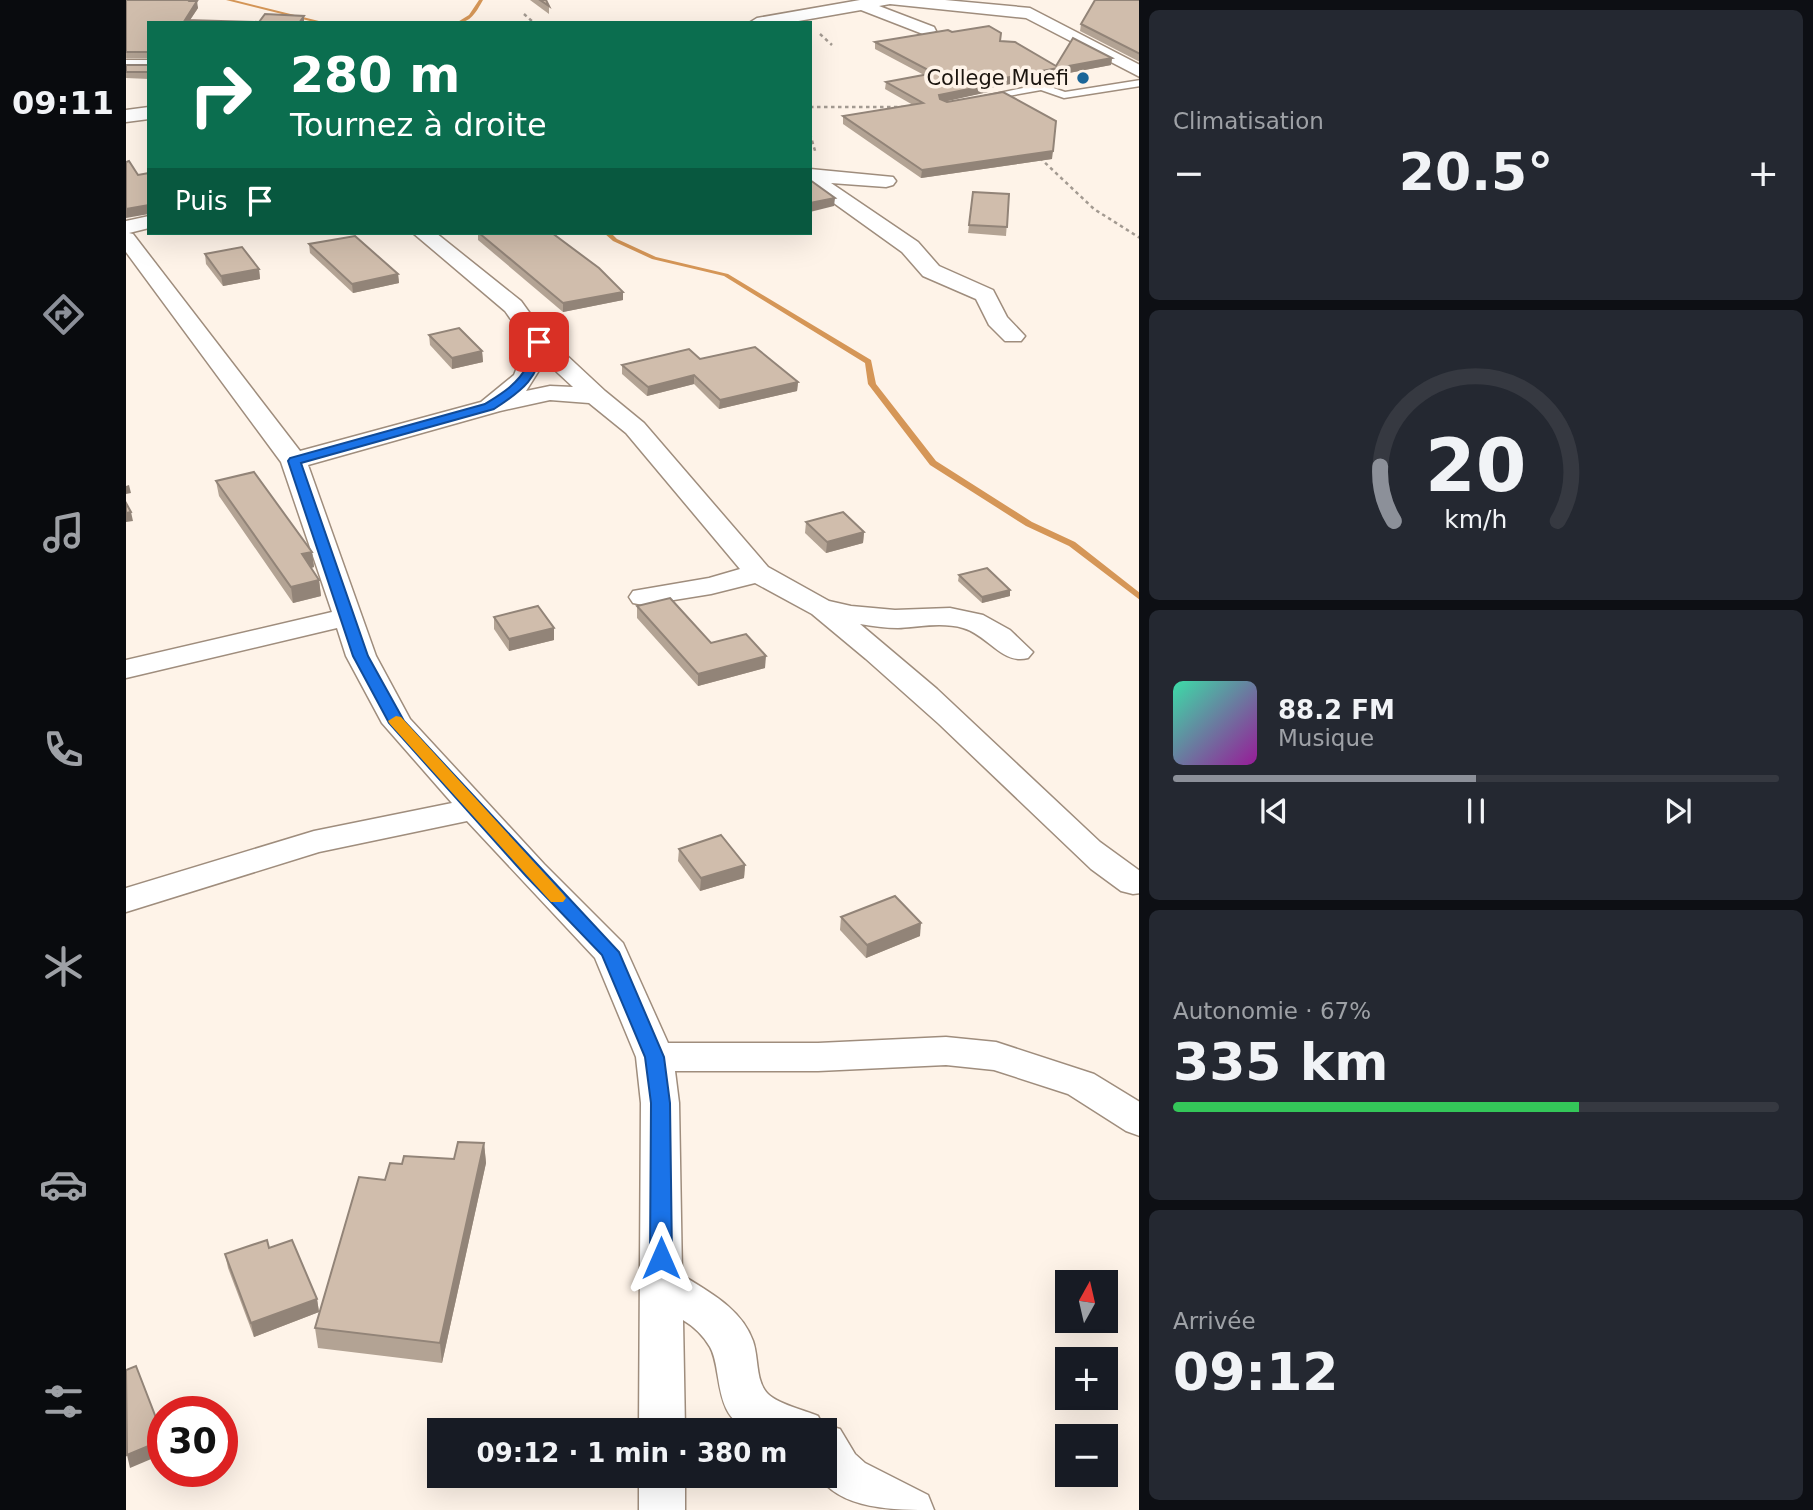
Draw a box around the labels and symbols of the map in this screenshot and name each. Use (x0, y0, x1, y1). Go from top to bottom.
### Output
place label: College Muefi (926, 66, 1069, 90)
marker: College Muefi (1075, 70, 1091, 86)
pin (509, 312, 569, 372)
position arrow (624, 1221, 698, 1295)
north arrow (1055, 1270, 1118, 1334)
speed limit sign: 30 (147, 1396, 238, 1487)

